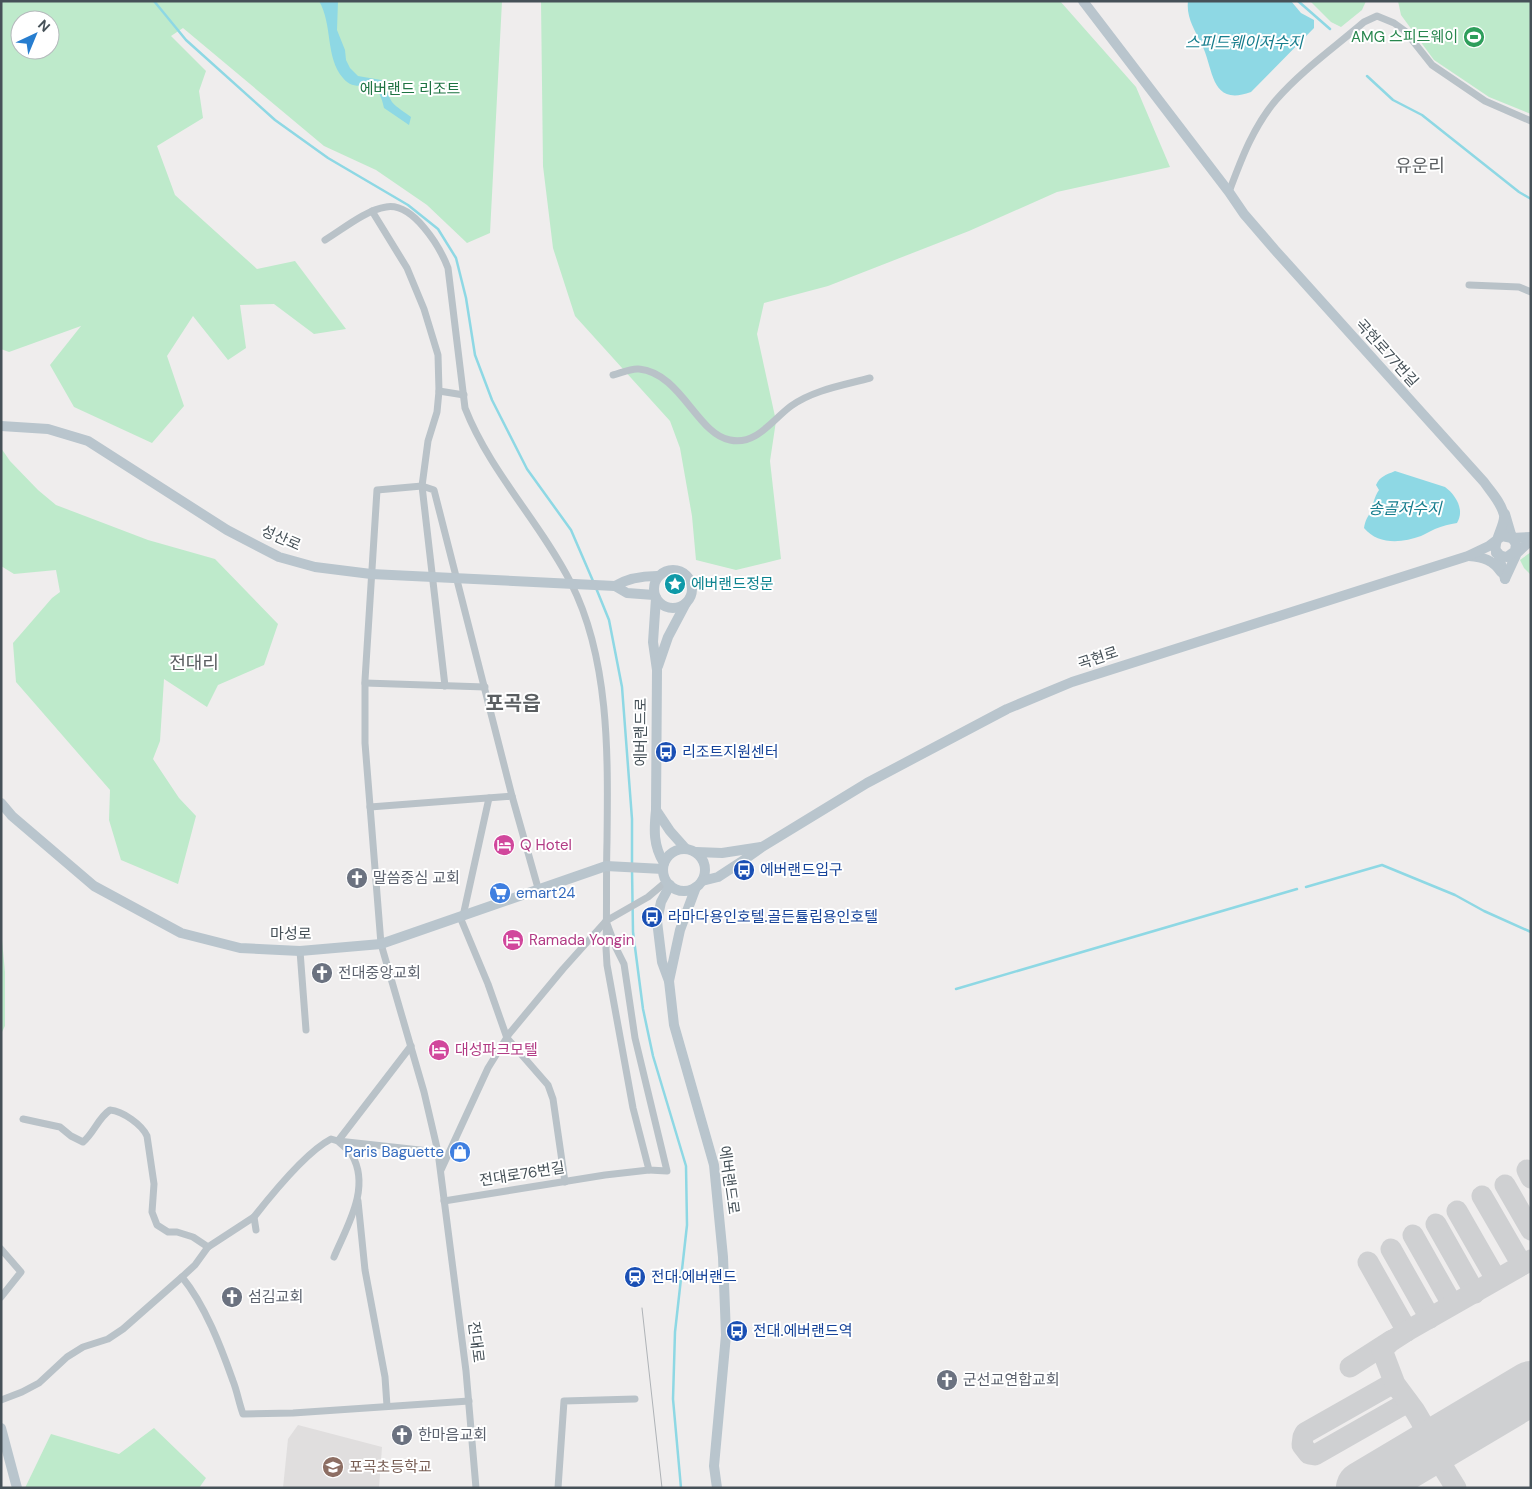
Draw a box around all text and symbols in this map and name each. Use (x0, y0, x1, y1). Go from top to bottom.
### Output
north arrow (10, 10, 60, 60)
text: N (34, 16, 54, 36)
sports icon: AMG 스피드웨이 (1462, 25, 1486, 49)
place label: AMG 스피드웨이 (1351, 27, 1458, 47)
water label: 스피드웨이저수지 (1185, 32, 1304, 53)
park label: 에버랜드 리조트 (360, 79, 460, 99)
district label: 유운리 (1395, 154, 1445, 178)
street label: 곡현로77번길 (1351, 315, 1423, 391)
water label: 송골저수지 (1368, 498, 1443, 519)
street label: 성산로 (258, 521, 304, 555)
place icon: 에버랜드정문 (663, 572, 687, 596)
place label: 에버랜드정문 (691, 574, 774, 594)
street label: 곡현로 (1075, 642, 1121, 674)
district label: 전대리 (169, 651, 219, 675)
district label: 포곡읍 (485, 690, 541, 716)
street label: 에버랜드로 (631, 697, 651, 767)
bus stop icon: 리조트지원센터 (654, 740, 678, 764)
place label: 리조트지원센터 (682, 742, 779, 762)
hotel icon: Q Hotel (492, 833, 516, 857)
place label: Q Hotel (520, 835, 572, 855)
bus stop icon: 에버랜드입구 (732, 858, 756, 882)
place label: 에버랜드입구 (760, 860, 843, 880)
church icon: 말씀중심 교회 (345, 866, 369, 890)
place label: 말씀중심 교회 (373, 868, 460, 888)
supermarket icon: emart24 (488, 881, 512, 905)
place label: emart24 (516, 883, 575, 903)
bus stop icon: 라마다용인호텔.골든튤립용인호텔 (640, 905, 664, 929)
place label: 라마다용인호텔.골든튤립용인호텔 (668, 907, 878, 927)
street label: 마성로 (270, 924, 312, 944)
hotel icon: Ramada Yongin (501, 928, 525, 952)
place label: Ramada Yongin (529, 930, 634, 950)
church icon: 전대중앙교회 (310, 961, 334, 985)
place label: 전대중앙교회 (338, 963, 421, 983)
hotel icon: 대성파크모텔 (427, 1038, 451, 1062)
place label: 대성파크모텔 (455, 1040, 538, 1060)
shop icon: Paris Baguette (448, 1140, 472, 1164)
place label: Paris Baguette (344, 1142, 444, 1162)
street label: 에버랜드로 (714, 1144, 744, 1216)
street label: 전대로76번길 (478, 1157, 566, 1191)
station icon: 전대·에버랜드 (623, 1265, 647, 1289)
place label: 전대·에버랜드 (651, 1267, 737, 1287)
church icon: 섬김교회 (220, 1285, 244, 1309)
place label: 섬김교회 (248, 1287, 303, 1307)
bus stop icon: 전대.에버랜드역 (725, 1319, 749, 1343)
street label: 전대로 (464, 1320, 488, 1364)
place label: 전대.에버랜드역 (753, 1321, 853, 1341)
church icon: 군선교연합교회 (935, 1368, 959, 1392)
place label: 군선교연합교회 (963, 1370, 1060, 1390)
church icon: 한마음교회 (390, 1423, 414, 1447)
place label: 한마음교회 (418, 1425, 487, 1445)
school or university icon: 포곡초등학교 (321, 1455, 345, 1479)
place label: 포곡초등학교 (349, 1457, 432, 1477)

